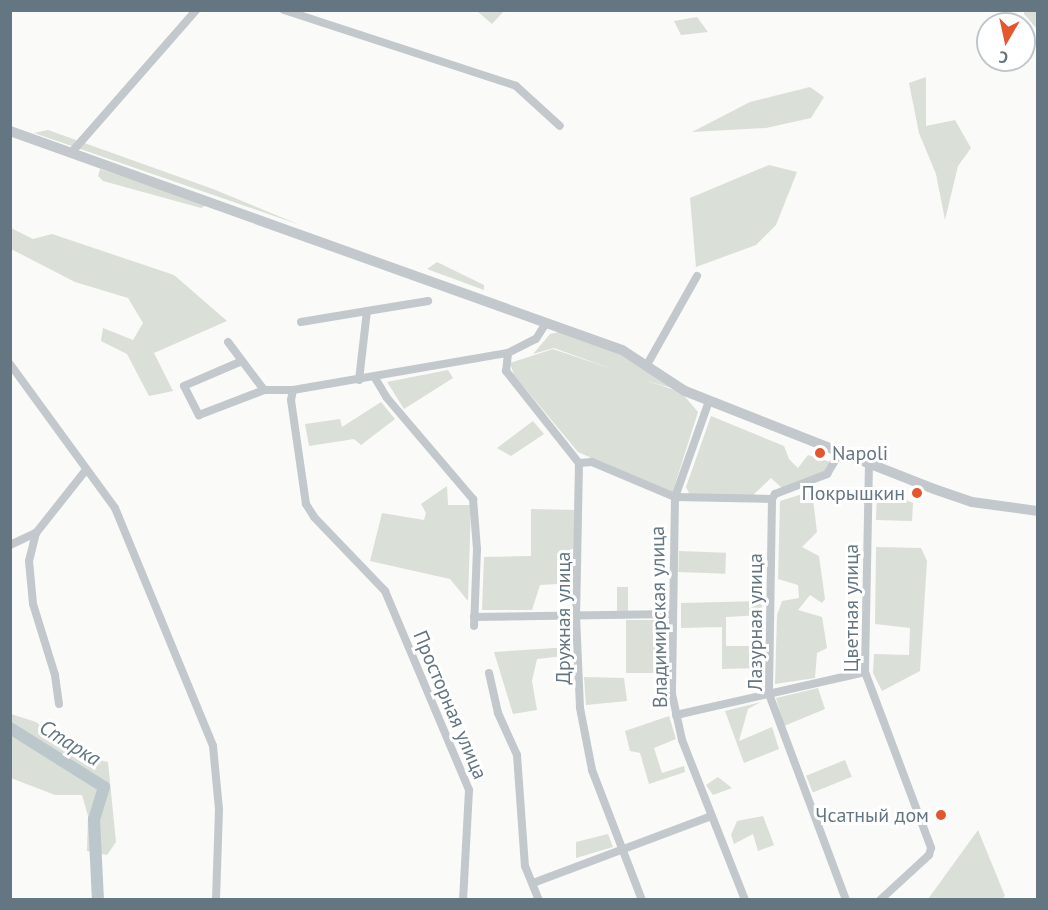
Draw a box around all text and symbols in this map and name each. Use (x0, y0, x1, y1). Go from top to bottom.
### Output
north arrow (976, 12, 1036, 72)
text: С (998, 47, 1009, 68)
place label: Napoli (832, 441, 888, 465)
marker: Napoli (813, 446, 827, 460)
place label: Покрышкин (802, 481, 905, 505)
marker: Покрышкин (910, 486, 924, 500)
street label: Владимирская улица (645, 526, 673, 708)
street label: Цветная улица (839, 544, 863, 672)
street label: Дружная улица (551, 552, 575, 684)
street label: Лазурная улица (743, 553, 767, 691)
street label: Просторная улица (408, 627, 492, 783)
water label: Старка (35, 715, 105, 771)
place label: Чсатный дом (815, 803, 929, 827)
marker: Чсатный дом (934, 808, 948, 822)

